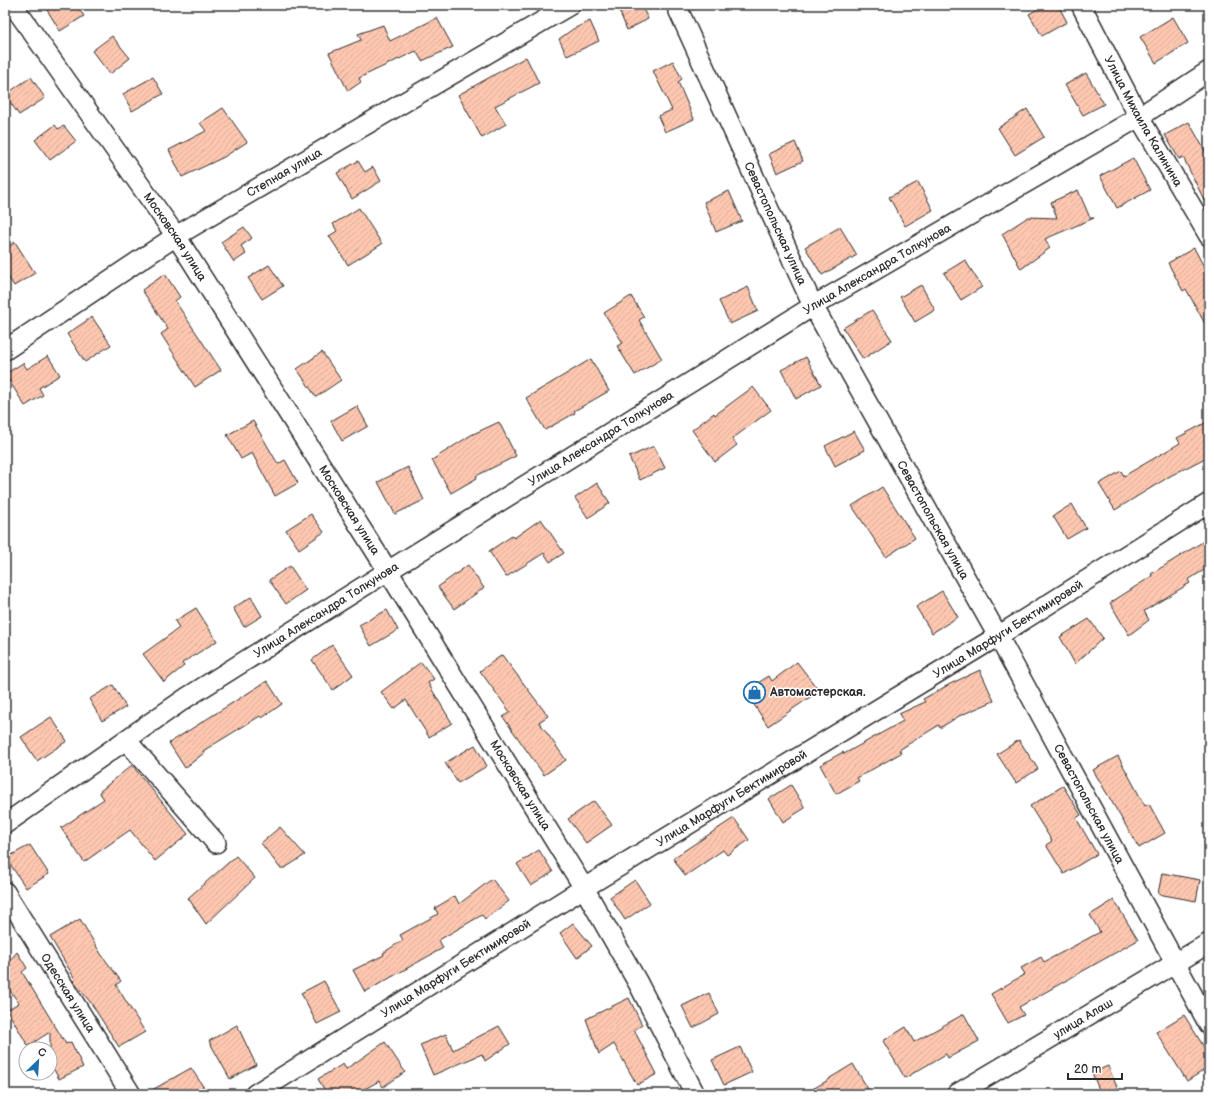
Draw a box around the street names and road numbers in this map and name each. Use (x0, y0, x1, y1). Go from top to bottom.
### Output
street label: Улица Михаила Калинина (1101, 53, 1185, 190)
street label: Степная улица (244, 145, 325, 201)
street label: Севастопольская улица (740, 160, 810, 288)
street label: Московская улица (140, 190, 210, 284)
street label: Улица Александра Толкунова (801, 221, 954, 318)
street label: Улица Александра Толкунова (526, 388, 677, 490)
street label: Севастопольская улица (893, 458, 972, 582)
street label: Московская улица (315, 463, 383, 558)
street label: Улица Александра Толкунова (251, 559, 402, 662)
street label: Улица Марфуги Бектимировой (931, 577, 1086, 682)
street label: Московская улица (486, 738, 554, 833)
street label: Севастопольская улица (1050, 742, 1127, 867)
street label: Улица Марфуги Бектимировой (654, 747, 810, 850)
street label: Улица Марфуги Бектимировой (379, 916, 534, 1021)
street label: Одесская улица (37, 951, 98, 1036)
street label: улица Алаш (1051, 995, 1116, 1043)

